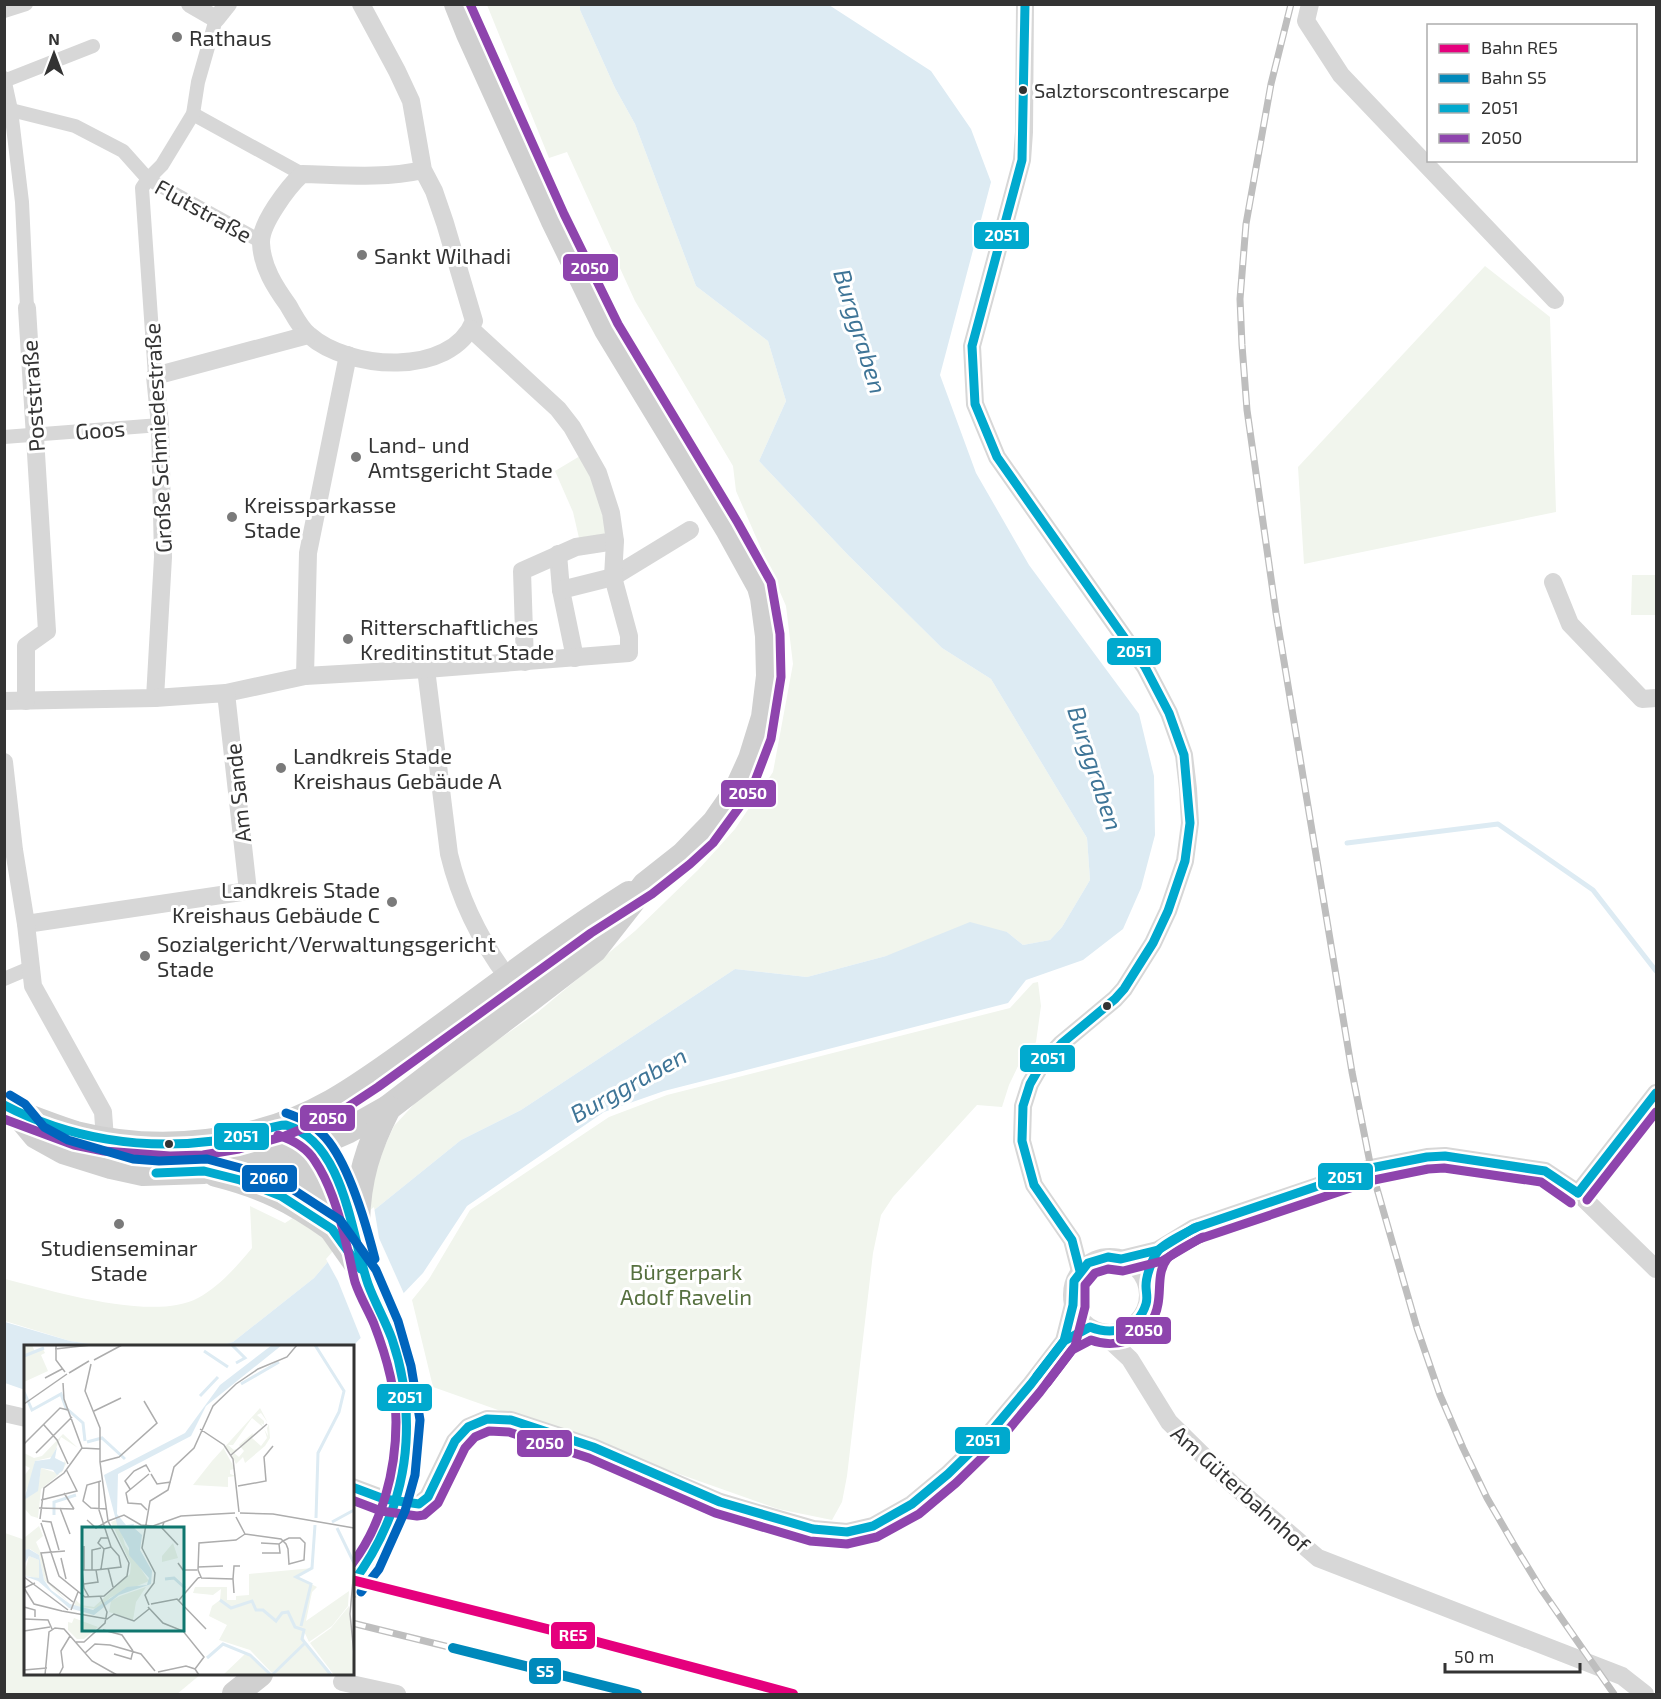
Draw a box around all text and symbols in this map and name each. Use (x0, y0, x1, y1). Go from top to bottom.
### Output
north arrow (24, 24, 84, 84)
place label: Rathaus (189, 24, 272, 50)
legend (1427, 24, 1637, 162)
text: N (48, 29, 60, 48)
marker: Rathaus (170, 30, 184, 44)
text: Bahn RE5 (1481, 36, 1558, 58)
text: Bahn S5 (1481, 66, 1547, 88)
place label: Salztorscontrescarpe (1034, 78, 1230, 102)
marker: Salztorscontrescarpe (1017, 84, 1029, 96)
text: 2051 (1481, 96, 1519, 118)
text: 2050 (1481, 126, 1522, 148)
street label: Flutstraße (151, 173, 257, 247)
line badge: 2051 (973, 221, 1030, 250)
text: 2051 (984, 225, 1020, 244)
place label: Sankt Wilhadi (374, 242, 511, 268)
marker: Sankt Wilhadi (355, 248, 369, 262)
line badge: 2050 (562, 253, 619, 282)
text: 2050 (571, 258, 609, 277)
water label: Burggraben (828, 265, 894, 397)
street label: Große Schmiedestraße (138, 322, 176, 554)
street label: Poststraße (15, 339, 49, 453)
street label: Goos (74, 414, 126, 444)
place label: Land- und Amtsgericht Stade (368, 431, 553, 482)
marker: Land- und Amtsgericht Stade (349, 450, 363, 464)
place label: Kreissparkasse Stade (244, 491, 396, 542)
marker: Kreissparkasse Stade (225, 510, 239, 524)
place label: Ritterschaftliches Kreditinstitut Stade (360, 613, 554, 664)
marker: Ritterschaftliches Kreditinstitut Stade (341, 632, 355, 646)
line badge: 2051 (1106, 637, 1162, 666)
text: 2051 (1116, 641, 1152, 660)
water label: Burggraben (1062, 702, 1130, 834)
street label: Am Sande (219, 742, 255, 844)
place label: Landkreis Stade Kreishaus Gebäude A (293, 742, 502, 793)
marker: Landkreis Stade Kreishaus Gebäude A (274, 761, 288, 775)
line badge: 2050 (720, 779, 777, 808)
text: 2050 (729, 783, 767, 802)
place label: Landkreis Stade Kreishaus Gebäude C (172, 876, 380, 927)
marker: Landkreis Stade Kreishaus Gebäude C (385, 895, 399, 909)
place label: Sozialgericht/Verwaltungsgericht Stade (157, 930, 496, 981)
marker: Sozialgericht/Verwaltungsgericht Stade (138, 949, 152, 963)
unlabelled marker (1101, 1000, 1113, 1012)
water label: Burggraben (565, 1040, 691, 1128)
line badge: 2051 (1019, 1044, 1076, 1073)
text: 2051 (1030, 1048, 1066, 1067)
line badge: 2050 (299, 1104, 356, 1132)
text: 2050 (309, 1108, 347, 1127)
line badge: 2051 (213, 1122, 270, 1151)
text: 2051 (223, 1126, 259, 1145)
unlabelled marker (163, 1138, 175, 1150)
line badge: 2051 (1317, 1162, 1374, 1191)
line badge: 2060 (241, 1164, 298, 1193)
text: 2051 (1327, 1167, 1363, 1186)
text: 2060 (250, 1168, 288, 1187)
marker: Studienseminar Stade (112, 1217, 126, 1231)
place label: Studienseminar Stade (40, 1234, 198, 1285)
park label: Bürgerpark Adolf Ravelin (620, 1258, 752, 1309)
line badge: 2050 (1115, 1316, 1172, 1345)
text: 2050 (1125, 1320, 1163, 1339)
inset map (24, 1345, 354, 1675)
line badge: 2051 (376, 1383, 433, 1412)
text: 2051 (387, 1387, 423, 1406)
street label: Am Güterbahnhof (1167, 1419, 1316, 1557)
line badge: 2051 (954, 1426, 1011, 1455)
line badge: 2050 (516, 1429, 573, 1458)
text: 2051 (965, 1430, 1001, 1449)
text: 2050 (526, 1433, 564, 1452)
line badge: RE5 (550, 1621, 596, 1650)
text: RE5 (559, 1625, 587, 1644)
scale bar (1445, 1636, 1580, 1674)
text: 50 m (1454, 1645, 1494, 1667)
line badge: S5 (528, 1657, 562, 1685)
text: S5 (536, 1661, 554, 1680)

